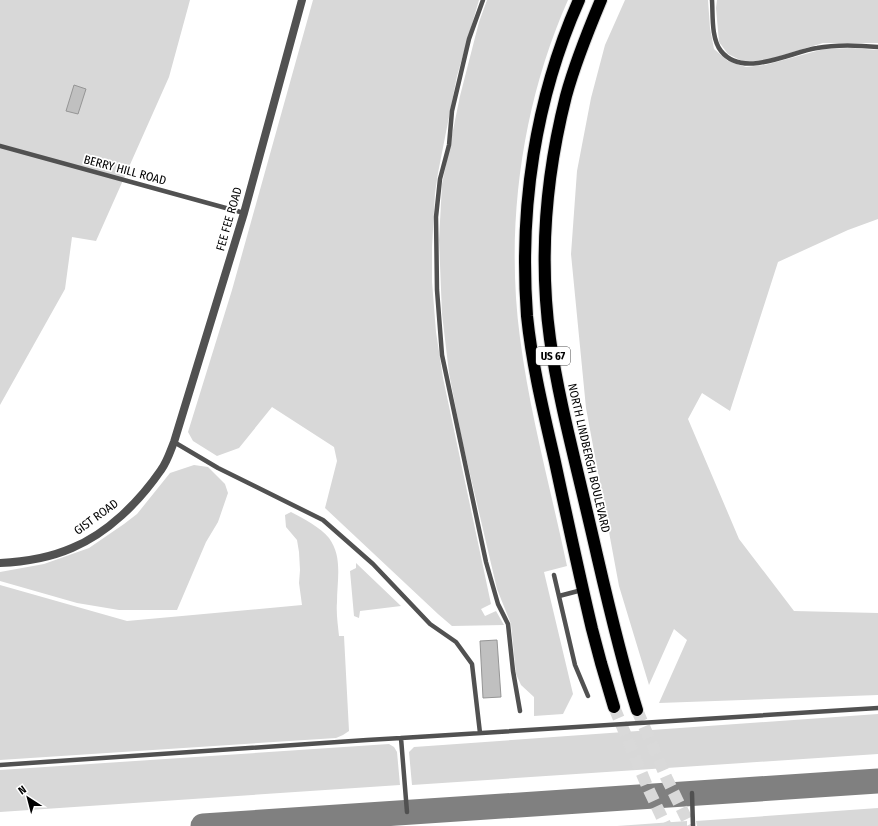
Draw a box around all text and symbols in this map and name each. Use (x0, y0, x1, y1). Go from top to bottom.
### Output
street label: BERRY HILL ROAD (82, 152, 168, 188)
street label: FEE FEE ROAD (213, 185, 245, 253)
road number: US 67 (536, 347, 570, 365)
street label: NORTH LINDBERGH BOULEVARD (565, 382, 613, 534)
street label: GIST ROAD (71, 496, 121, 538)
north arrow (8, 778, 48, 818)
text: N (16, 783, 29, 798)

